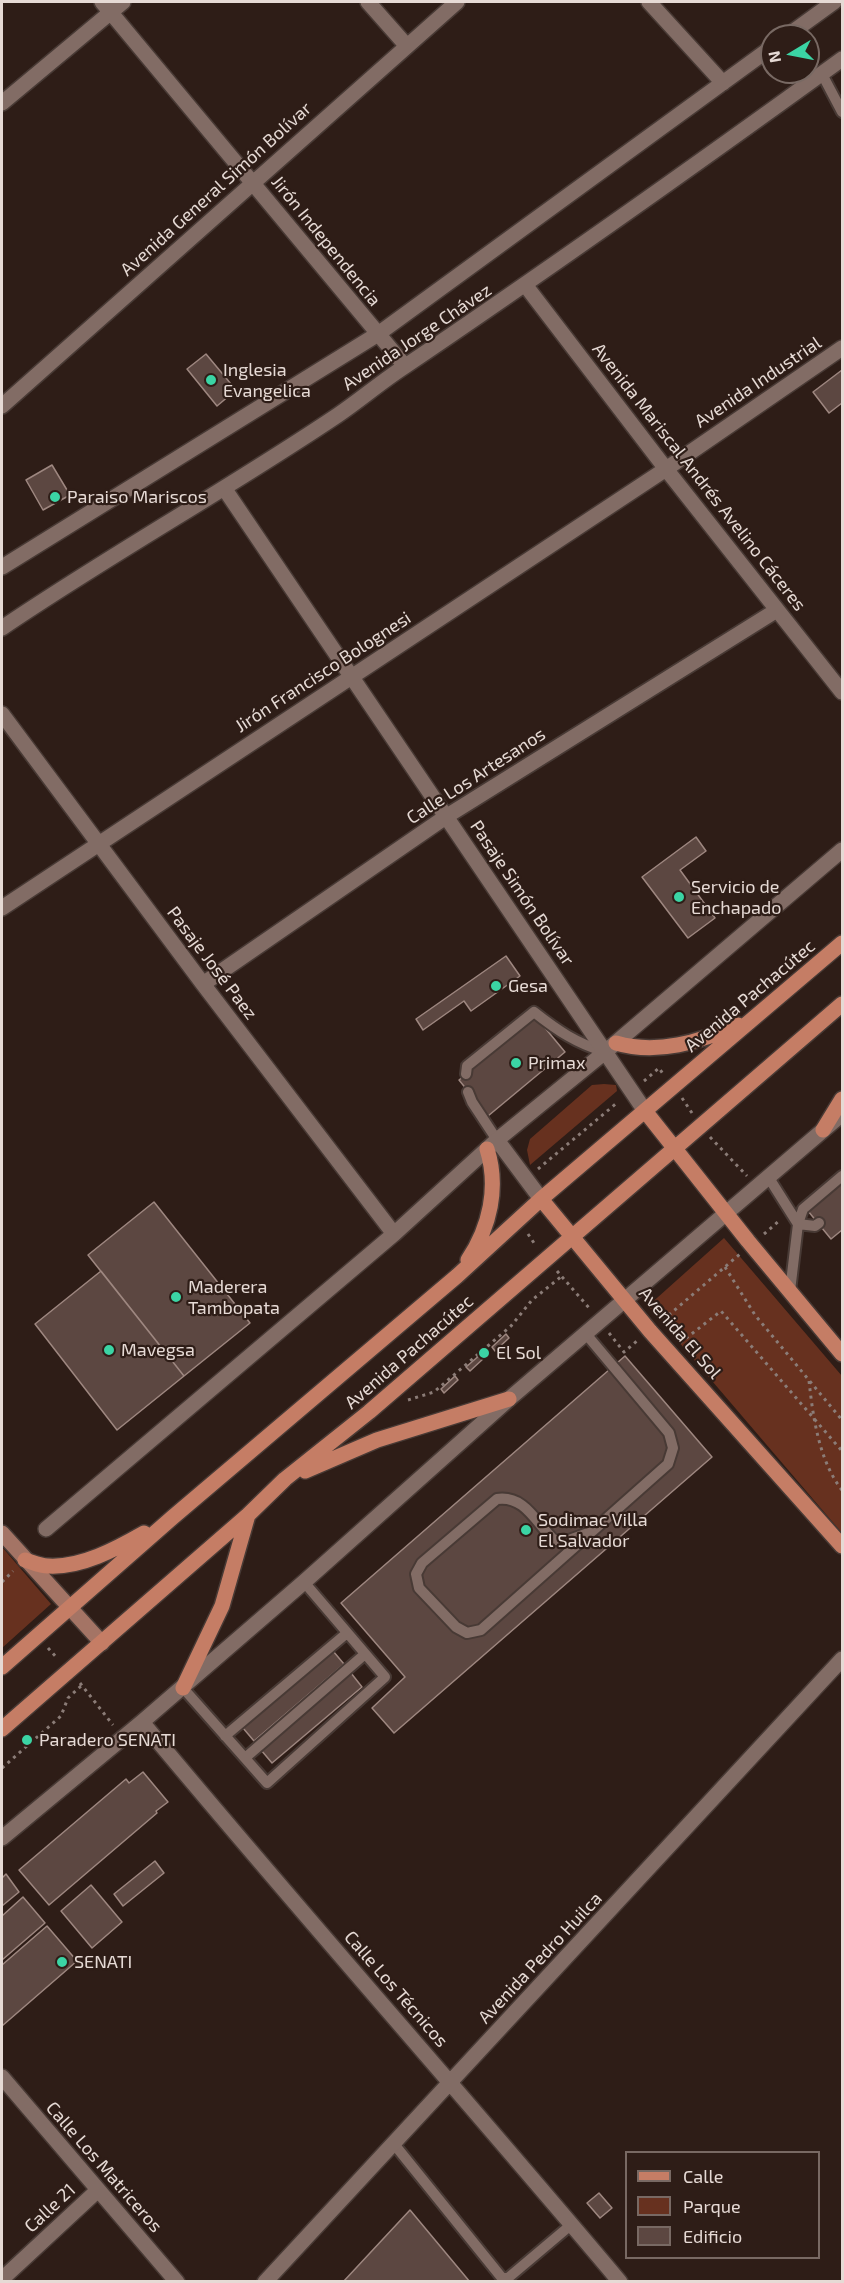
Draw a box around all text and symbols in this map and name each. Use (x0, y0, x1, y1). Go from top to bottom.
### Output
north arrow (760, 24, 820, 84)
text: N (763, 50, 784, 64)
street label: Avenida General Simón Bolívar (116, 98, 316, 280)
street label: Jirón Independencia (267, 171, 385, 311)
street label: Avenida Jorge Chávez (338, 279, 496, 395)
street label: Avenida Industrial (691, 332, 825, 432)
street label: Avenida Mariscal Andrés Avelino Cáceres (588, 339, 810, 615)
place label: Inglesia Evangelica (223, 359, 311, 401)
marker: Inglesia Evangelica (204, 373, 218, 387)
place label: Paraiso Mariscos (67, 486, 207, 508)
marker: Paraiso Mariscos (48, 490, 62, 504)
street label: Jirón Francisco Bolognesi (231, 607, 415, 737)
street label: Calle Los Artesanos (403, 723, 549, 829)
street label: Pasaje Simón Bolívar (465, 816, 579, 970)
place label: Servicio de Enchapado (691, 876, 782, 918)
marker: Servicio de Enchapado (672, 890, 686, 904)
street label: Pasaje José Paez (162, 902, 262, 1024)
street label: Avenida Pachacútec (681, 935, 819, 1057)
place label: Gesa (508, 975, 548, 997)
marker: Gesa (489, 979, 503, 993)
place label: Primax (528, 1052, 585, 1074)
marker: Primax (509, 1056, 523, 1070)
place label: Maderera Tambopata (188, 1276, 280, 1318)
street label: Avenida El Sol (634, 1283, 726, 1383)
marker: Maderera Tambopata (169, 1290, 183, 1304)
street label: Avenida Pachacútec (340, 1290, 478, 1414)
place label: Mavegsa (121, 1339, 195, 1361)
place label: El Sol (496, 1342, 541, 1364)
marker: Mavegsa (102, 1343, 116, 1357)
marker: El Sol (477, 1346, 491, 1360)
place label: Sodimac Villa El Salvador (538, 1509, 648, 1552)
marker: Sodimac Villa El Salvador (519, 1523, 533, 1537)
place label: Paradero SENATI (39, 1729, 176, 1751)
marker: Paradero SENATI (20, 1733, 34, 1747)
street label: Avenida Pedro Huilca (474, 1888, 606, 2028)
street label: Calle Los Técnicos (340, 1926, 452, 2052)
place label: SENATI (74, 1951, 132, 1973)
marker: SENATI (55, 1955, 69, 1969)
street label: Calle Los Matriceros (41, 2097, 167, 2237)
legend (625, 2151, 820, 2259)
text: Calle (683, 2165, 724, 2187)
street label: Calle 21 (20, 2179, 80, 2237)
text: Parque (683, 2195, 741, 2217)
text: Edificio (683, 2225, 742, 2247)

